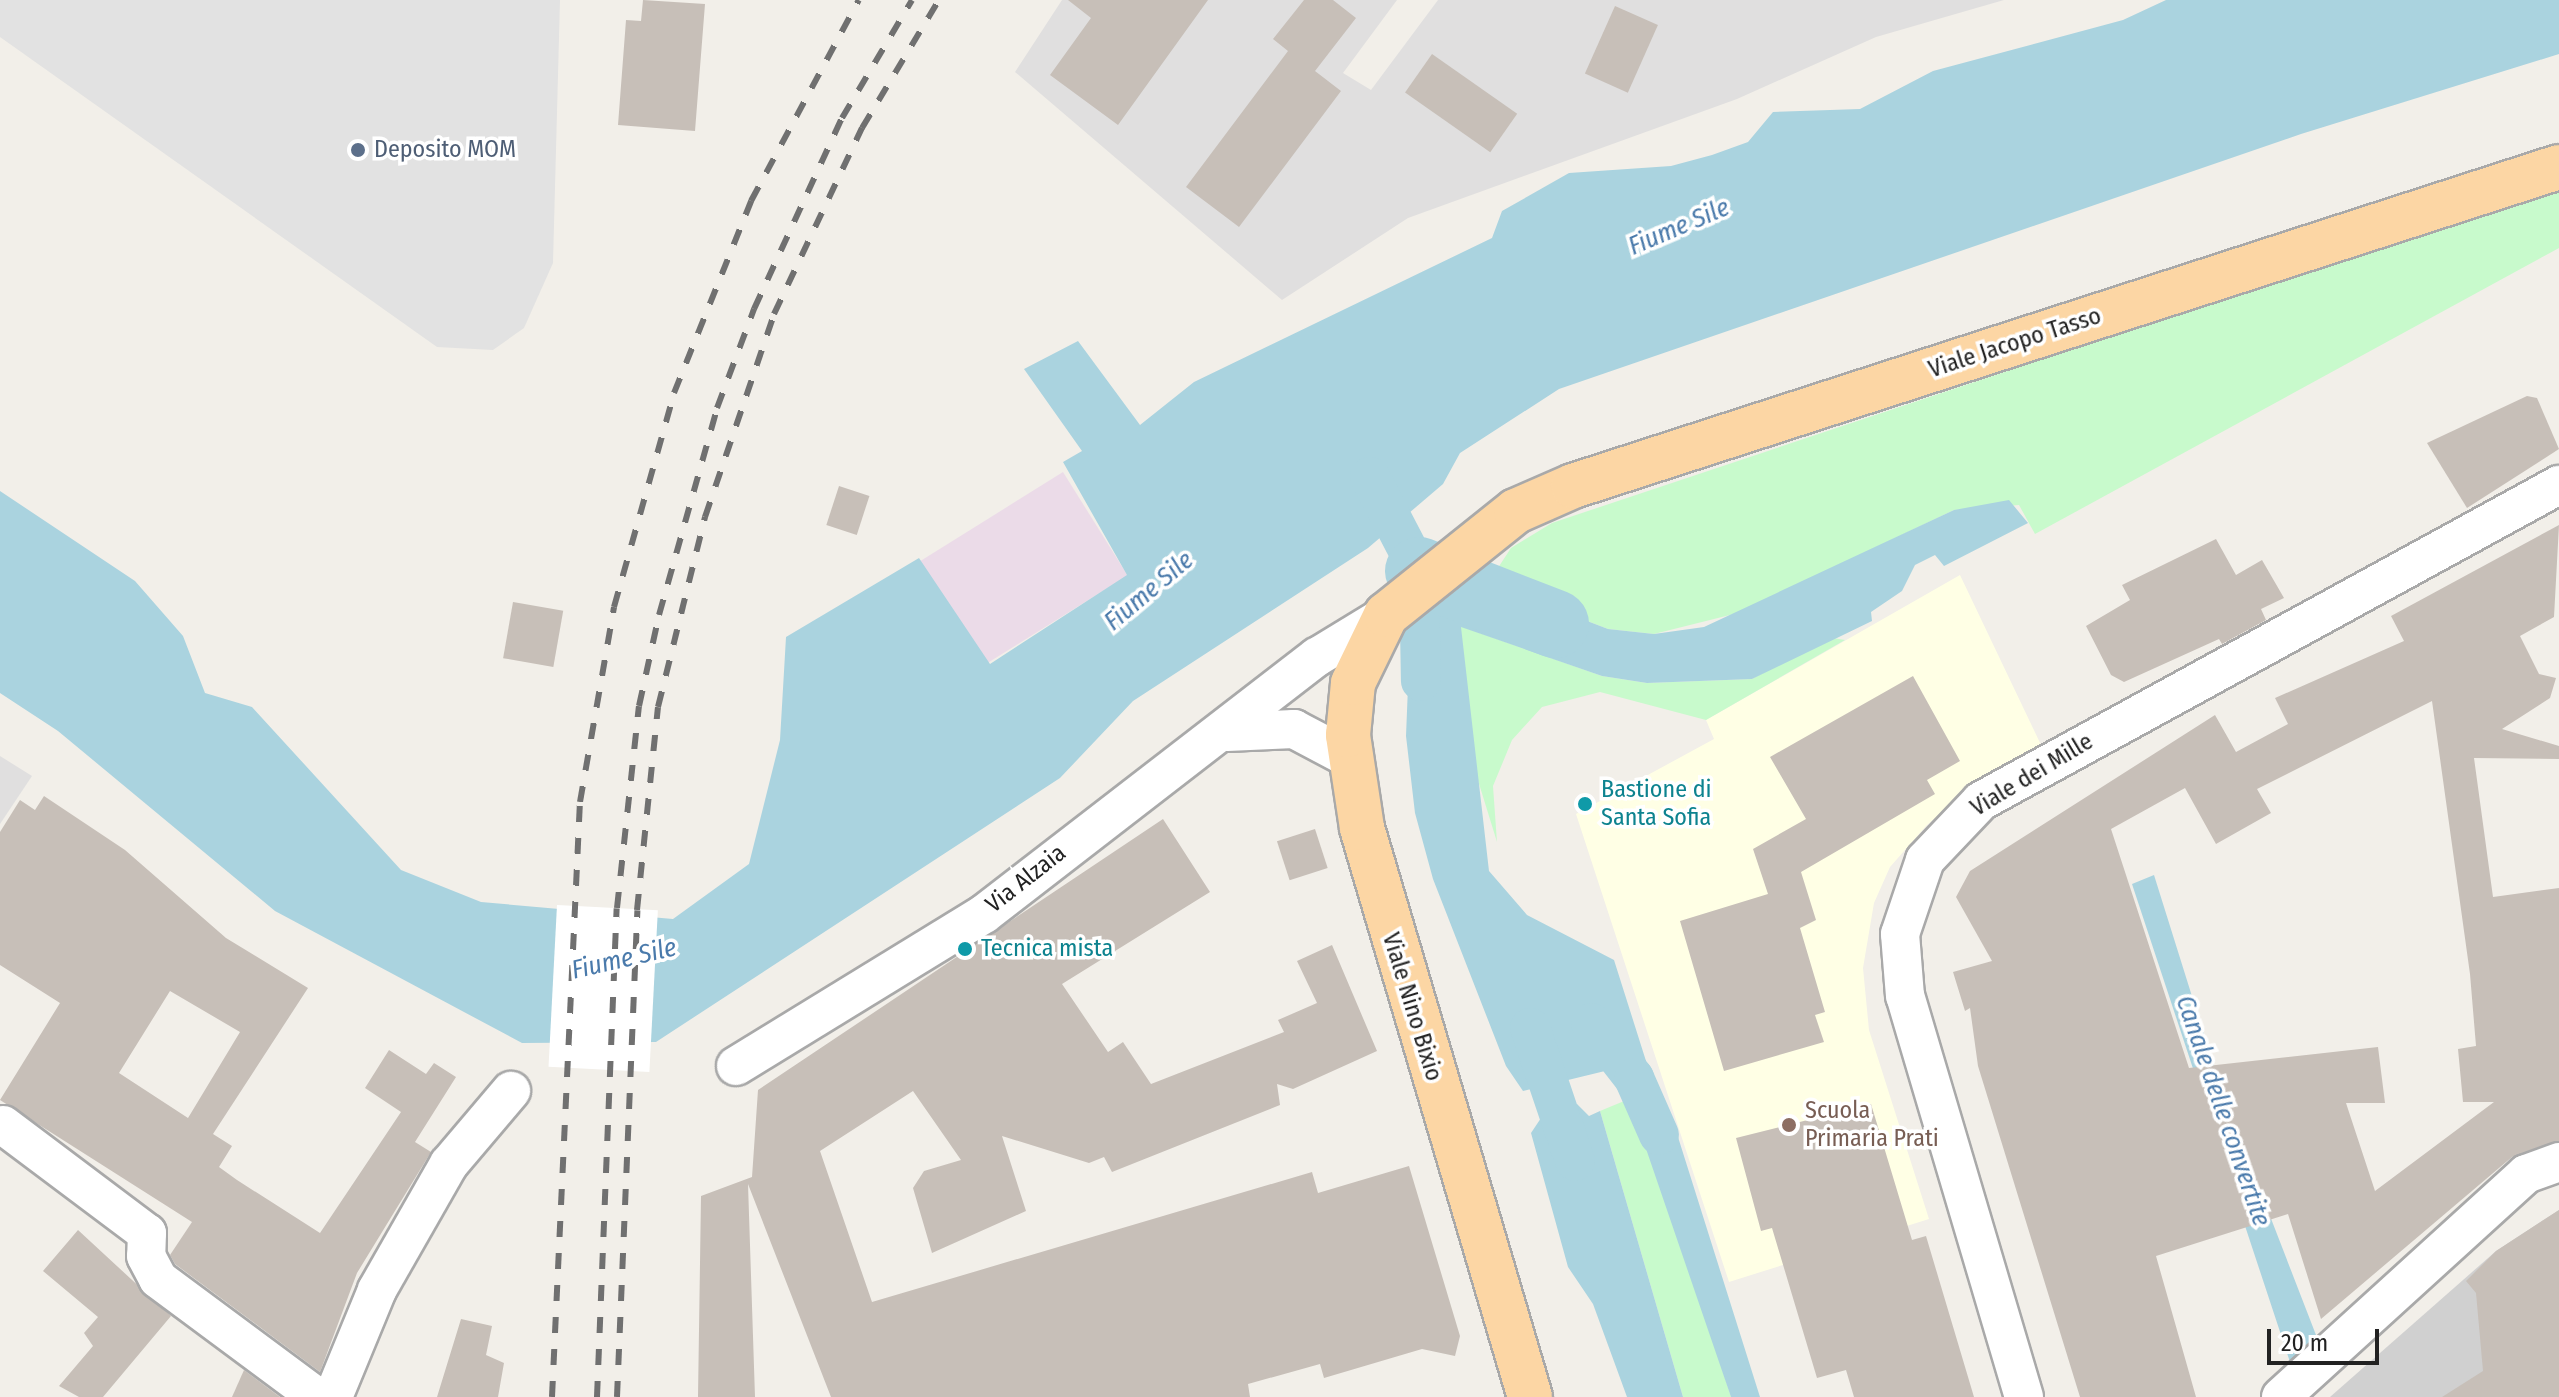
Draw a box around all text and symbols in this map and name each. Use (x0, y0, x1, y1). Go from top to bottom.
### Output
place label: Deposito MOM (374, 136, 516, 164)
marker: Deposito MOM (349, 141, 367, 159)
water label: Fiume Sile (1624, 192, 1734, 262)
street label: Viale Jacopo Tasso (1925, 302, 2105, 384)
water label: Fiume Sile (1098, 545, 1200, 637)
street label: Viale dei Mille (1966, 727, 2098, 823)
place label: Bastione di Santa Sofia (1601, 776, 1712, 832)
marker: Bastione di Santa Sofia (1576, 795, 1594, 813)
street label: Via Alzaia (980, 839, 1072, 919)
street label: Viale Nino Bixio (1376, 929, 1448, 1085)
water label: Fiume Sile (568, 932, 680, 986)
place label: Tecnica mista (981, 935, 1113, 963)
marker: Tecnica mista (956, 940, 974, 958)
water label: Canale delle convertite (2169, 992, 2277, 1230)
place label: Scuola Primaria Prati (1805, 1097, 1939, 1153)
marker: Scuola Primaria Prati (1780, 1116, 1798, 1134)
scale bar (2271, 1313, 2383, 1363)
text: 20 m (2281, 1329, 2328, 1357)

